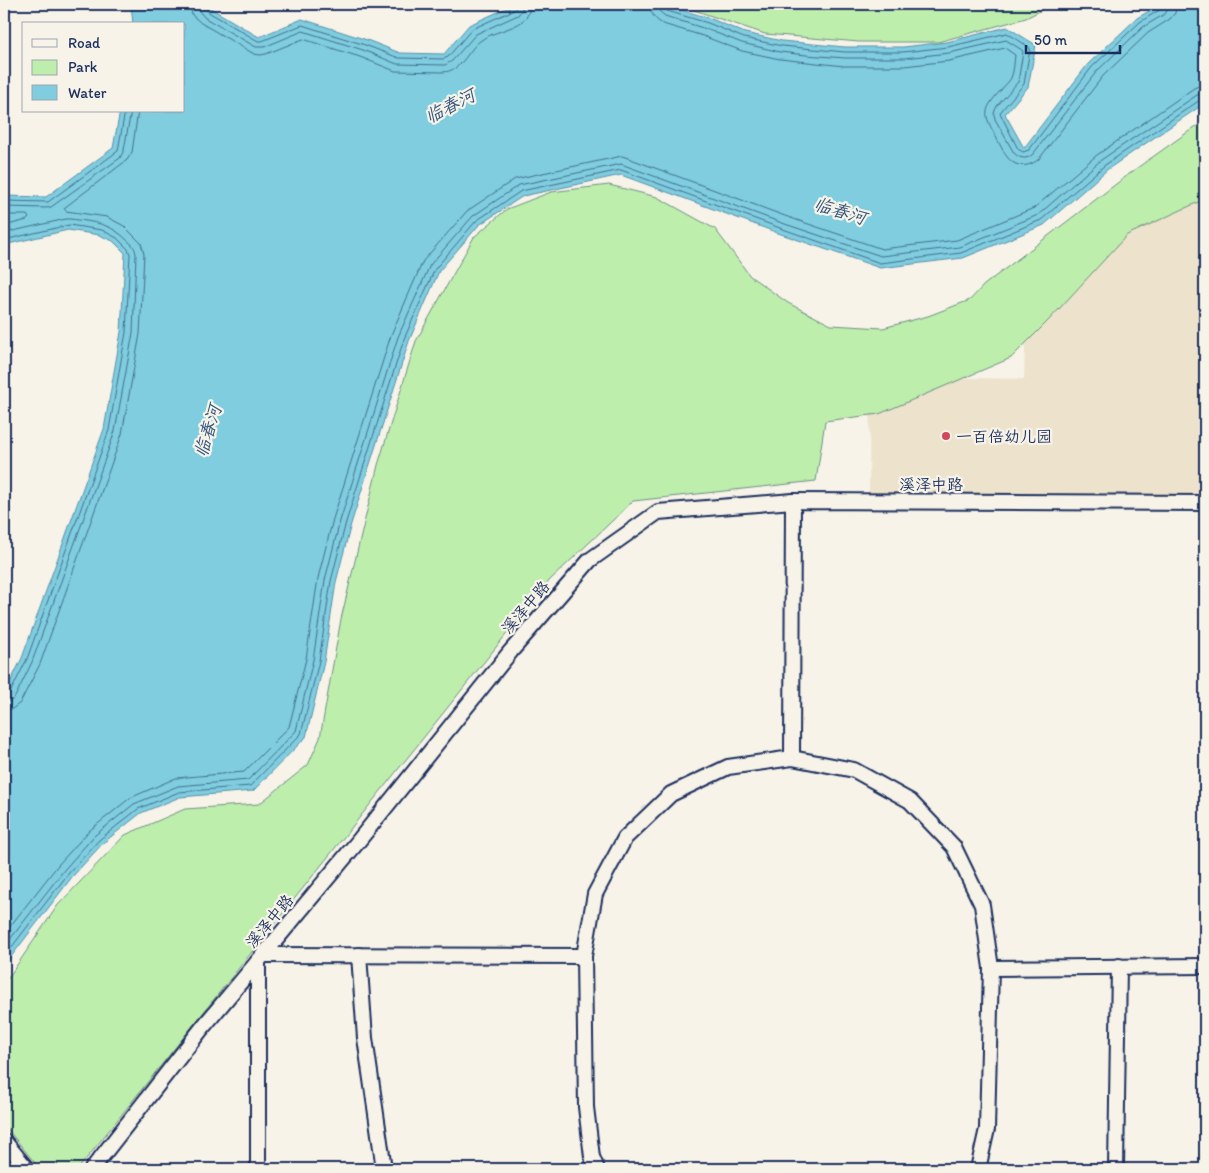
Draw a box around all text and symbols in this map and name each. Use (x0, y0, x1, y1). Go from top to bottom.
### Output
legend (22, 22, 185, 112)
scale bar (1026, 22, 1120, 54)
text: 50 m (1034, 31, 1067, 49)
text: Road (68, 34, 101, 52)
text: Park (68, 58, 98, 76)
water label: 临春河 (421, 83, 482, 128)
text: Water (68, 84, 107, 102)
water label: 临春河 (811, 193, 872, 230)
water label: 临春河 (190, 399, 227, 460)
place label: 一百倍幼儿园 (956, 427, 1052, 446)
marker: 一百倍幼儿园 (940, 430, 952, 442)
street label: 溪泽中路 (899, 475, 963, 494)
street label: 溪泽中路 (497, 577, 554, 638)
street label: 溪泽中路 (242, 891, 297, 952)

